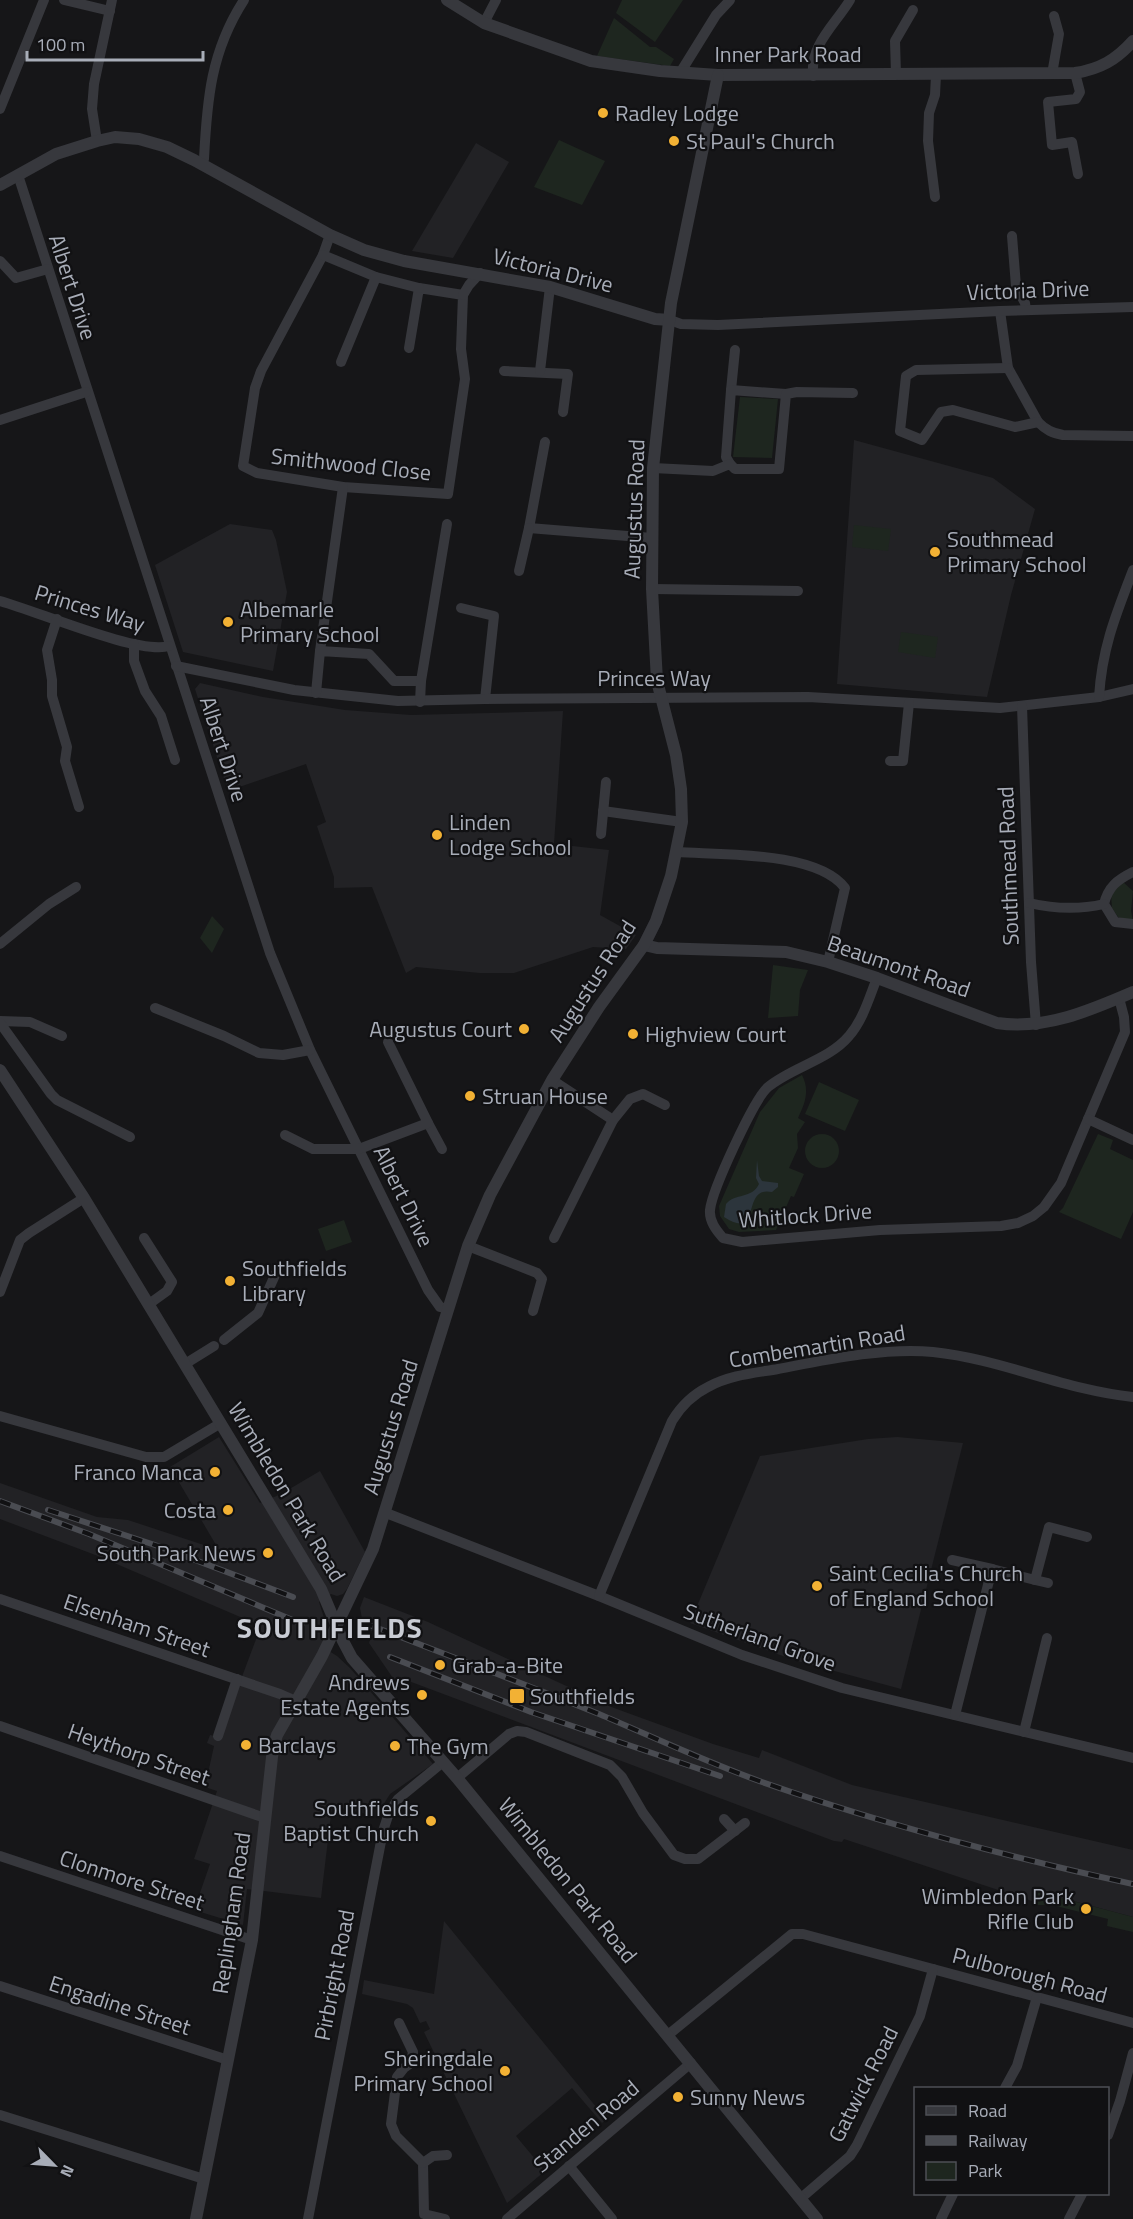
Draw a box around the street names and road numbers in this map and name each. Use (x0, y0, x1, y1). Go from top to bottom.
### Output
street label: Inner Park Road (714, 37, 862, 71)
street label: Albert Drive (40, 230, 106, 344)
street label: Victoria Drive (489, 239, 617, 301)
street label: Victoria Drive (966, 271, 1090, 309)
street label: Augustus Road (615, 438, 653, 580)
street label: Smithwood Close (269, 439, 433, 489)
street label: Princes Way (31, 575, 150, 641)
street label: Princes Way (597, 661, 711, 695)
street label: Albert Drive (191, 692, 257, 806)
street label: Southmead Road (988, 786, 1028, 946)
street label: Augustus Road (540, 913, 644, 1049)
street label: Beaumont Road (823, 926, 975, 1006)
street label: Albert Drive (365, 1139, 443, 1253)
street label: Whitlock Drive (737, 1193, 873, 1237)
street label: Combemartin Road (726, 1315, 908, 1377)
street label: Augustus Road (353, 1355, 427, 1499)
street label: Wimbledon Park Road (220, 1395, 354, 1589)
street label: Elsenham Street (59, 1584, 215, 1666)
street label: Sutherland Grove (679, 1594, 841, 1680)
street label: Heythorp Street (63, 1714, 215, 1794)
street label: Wimbledon Park Road (490, 1790, 646, 1970)
street label: Replingham Road (203, 1830, 259, 1996)
street label: Clonmore Street (55, 1841, 209, 1920)
street label: Pirbright Road (305, 1907, 363, 2043)
street label: Pulborough Road (949, 1938, 1111, 2012)
street label: Engadine Street (45, 1966, 196, 2044)
street label: Gatwick Road (819, 2020, 907, 2148)
street label: Standen Road (526, 2071, 646, 2181)

